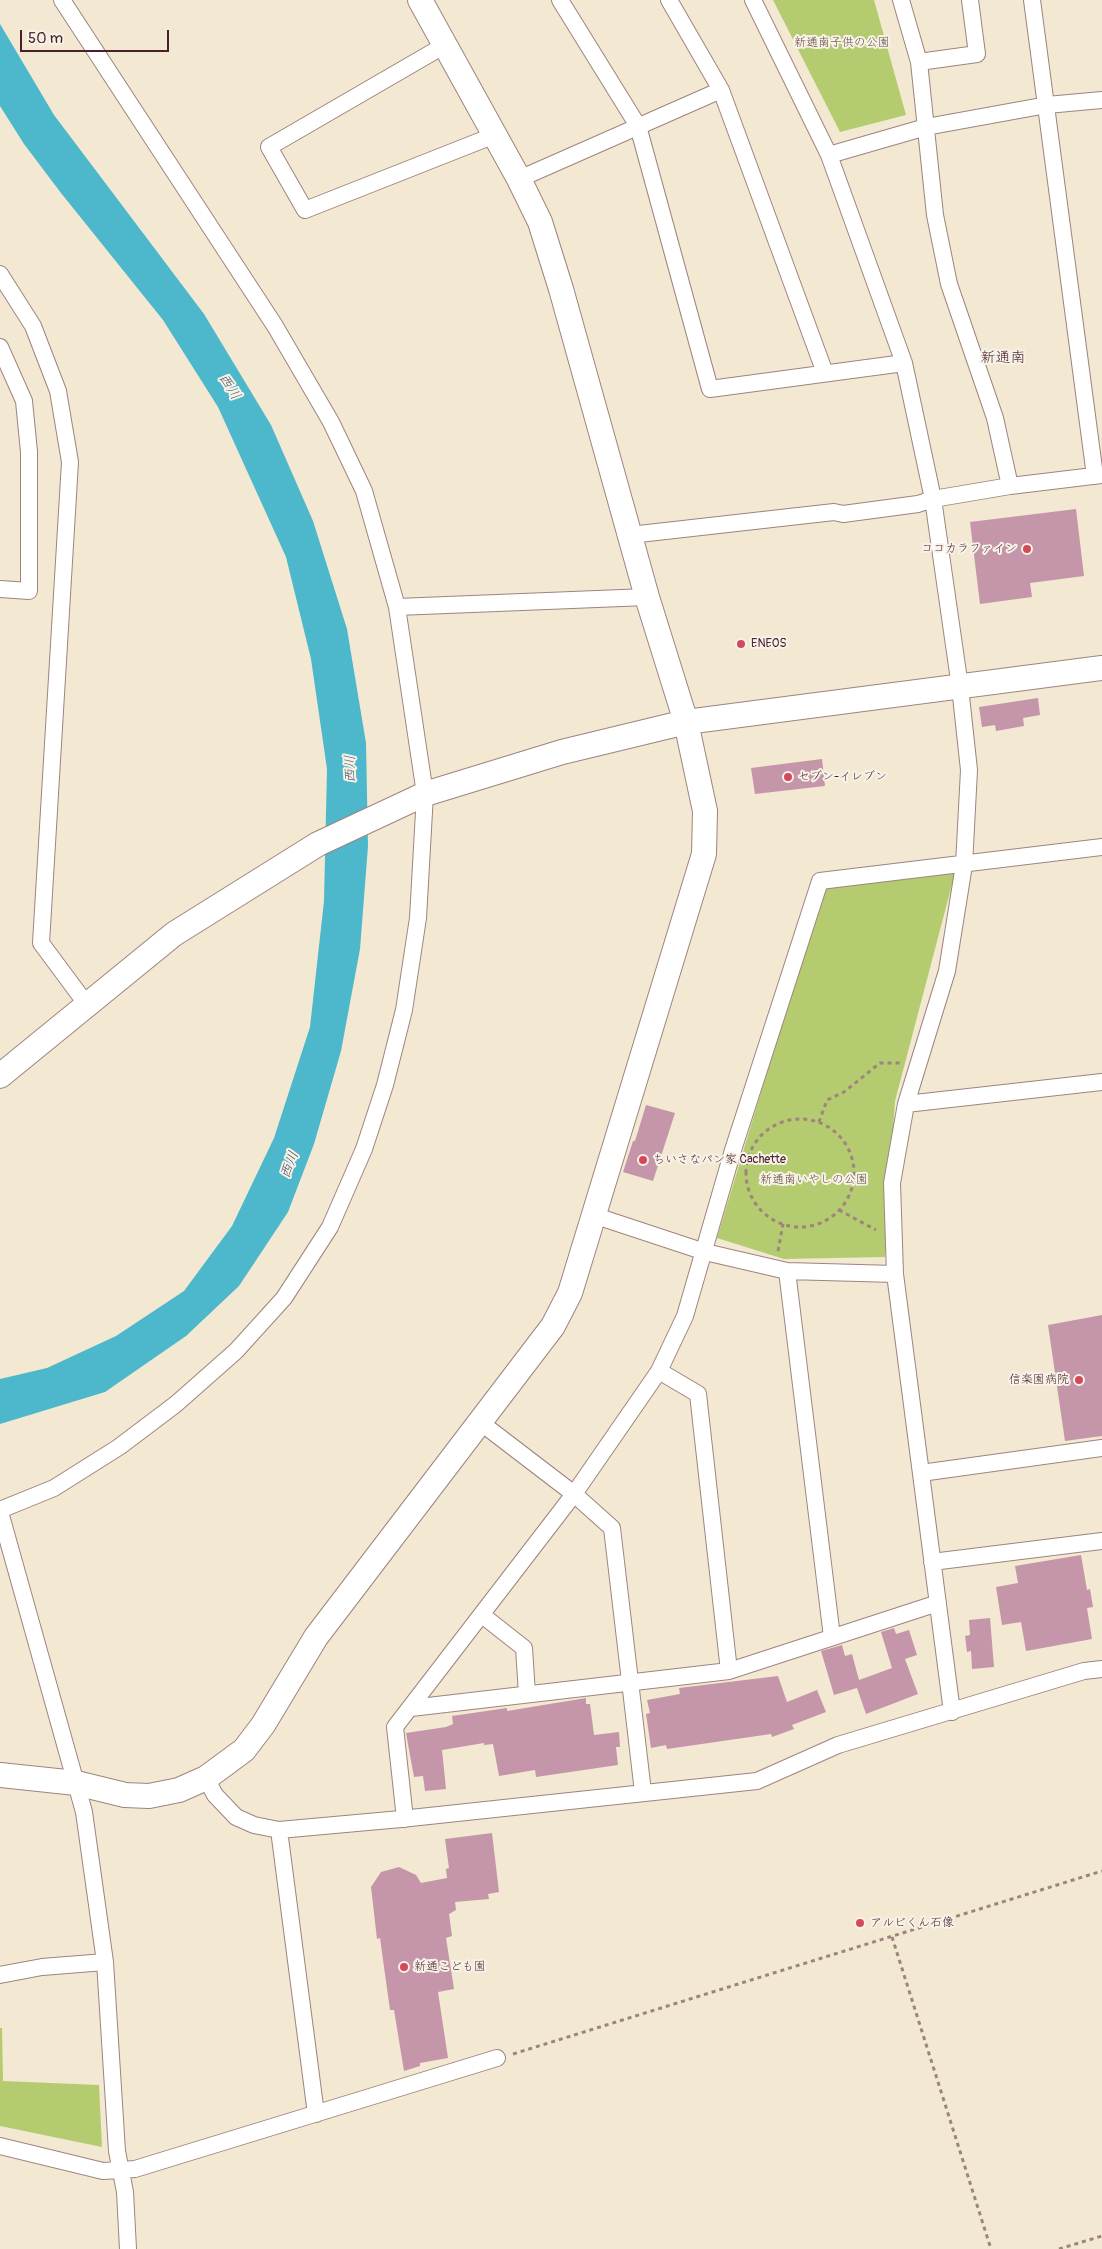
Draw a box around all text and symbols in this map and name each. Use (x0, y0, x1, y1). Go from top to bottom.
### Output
scale bar (22, 20, 171, 52)
text: 50 m (28, 29, 63, 48)
park label: 新通南子供の公園 (794, 36, 890, 50)
district label: 新通南 (981, 349, 1025, 367)
water label: 西川 (214, 371, 244, 403)
place label: ココカラファイン (921, 542, 1017, 556)
marker: ココカラファイン (1021, 543, 1033, 555)
place label: ENEOS (751, 637, 786, 651)
marker: ENEOS (735, 638, 747, 650)
water label: 西川 (342, 755, 360, 783)
place label: セブン-イレブン (798, 770, 887, 784)
marker: セブン-イレブン (782, 771, 794, 783)
water label: 西川 (277, 1149, 303, 1181)
place label: ちいさなパン家 Cachette (653, 1153, 786, 1167)
marker: ちいさなパン家 Cachette (637, 1154, 649, 1166)
park label: 新通南いやしの公園 (760, 1173, 868, 1187)
place label: 信楽園病院 (1009, 1373, 1069, 1387)
marker: 信楽園病院 (1073, 1374, 1085, 1386)
place label: アルビくん石像 (870, 1916, 954, 1930)
marker: アルビくん石像 (854, 1917, 866, 1929)
place label: 新通こども園 (414, 1960, 486, 1974)
marker: 新通こども園 (398, 1961, 410, 1973)

